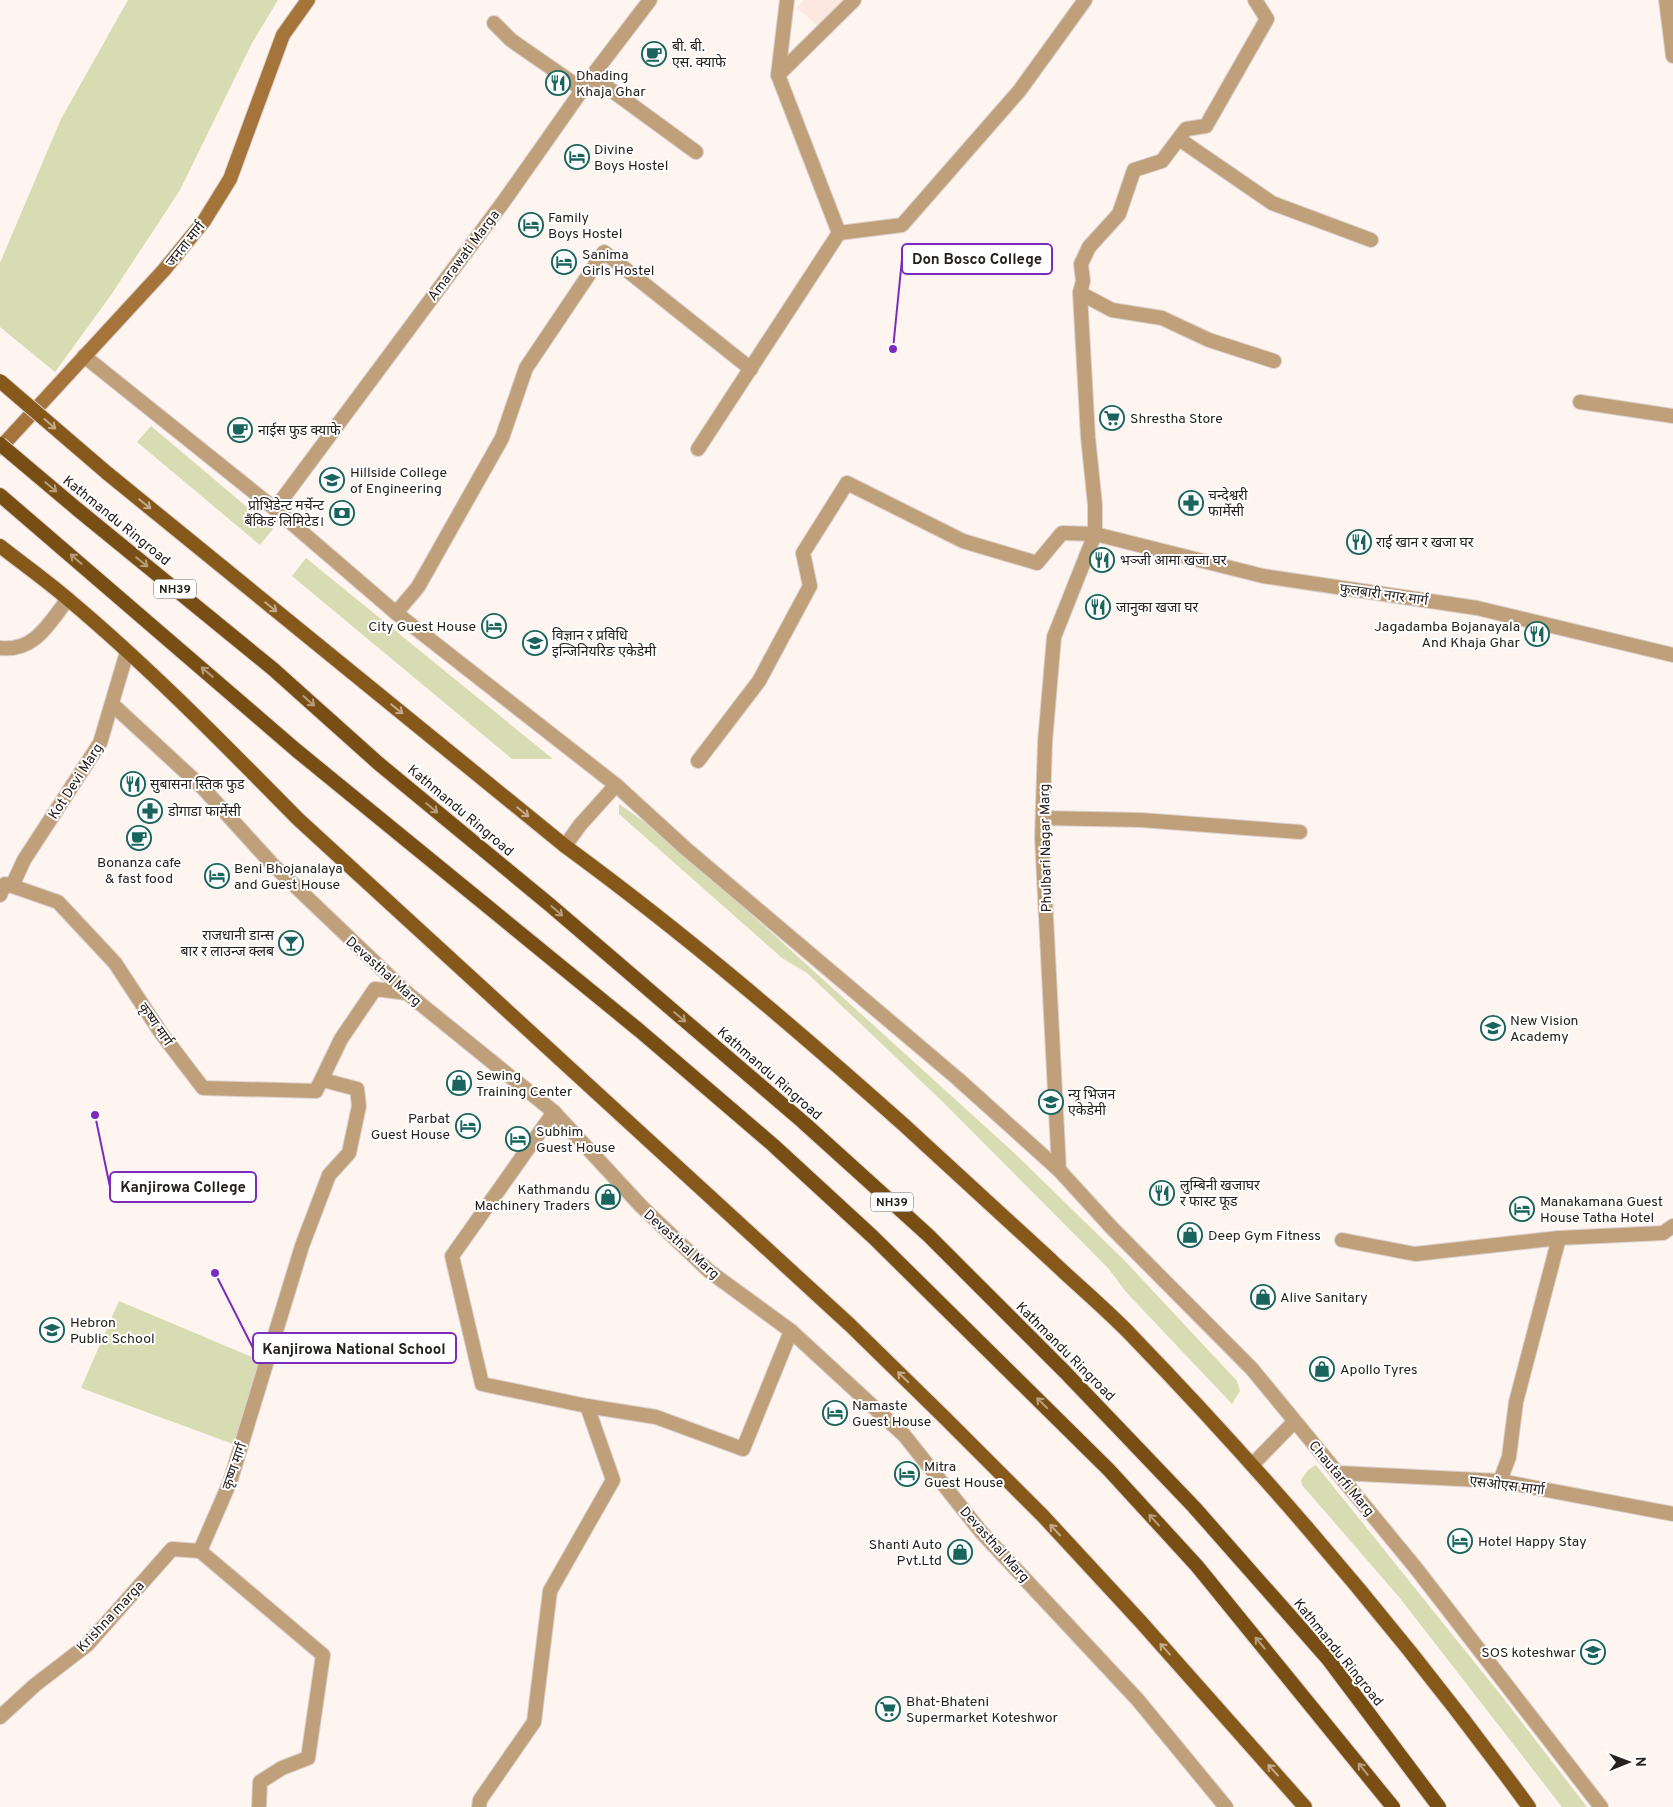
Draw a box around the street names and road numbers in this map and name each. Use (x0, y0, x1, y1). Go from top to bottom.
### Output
street label: Amarawati Marga (425, 207, 504, 305)
street label: जनता मार्ग (162, 218, 210, 271)
street label: Kathmandu Ringroad (59, 473, 173, 570)
road number: NH39 (154, 580, 196, 598)
street label: फुलबारी नगर मार्ग (1338, 580, 1430, 610)
street label: Kot Devi Marg (45, 741, 107, 823)
street label: Kathmandu Ringroad (403, 762, 517, 861)
street label: Phulbari Nagar Marg (1037, 783, 1056, 913)
street label: Devasthal Marg (342, 934, 424, 1011)
street label: कृष्ण मार्ग (134, 1000, 177, 1051)
street label: Kathmandu Ringroad (713, 1024, 825, 1124)
road number: NH39 (871, 1192, 913, 1212)
street label: Devasthal Marg (640, 1207, 722, 1284)
street label: Kathmandu Ringroad (1012, 1299, 1118, 1405)
street label: Chautarfi Marg (1304, 1438, 1377, 1520)
street label: कृष्ण मार्ग (219, 1439, 252, 1492)
street label: एसओएस मार्गा (1468, 1472, 1546, 1500)
street label: Devasthal Marg (955, 1504, 1032, 1586)
street label: Krishna marga (74, 1578, 148, 1656)
street label: Kathmandu Ringroad (1289, 1596, 1386, 1710)

